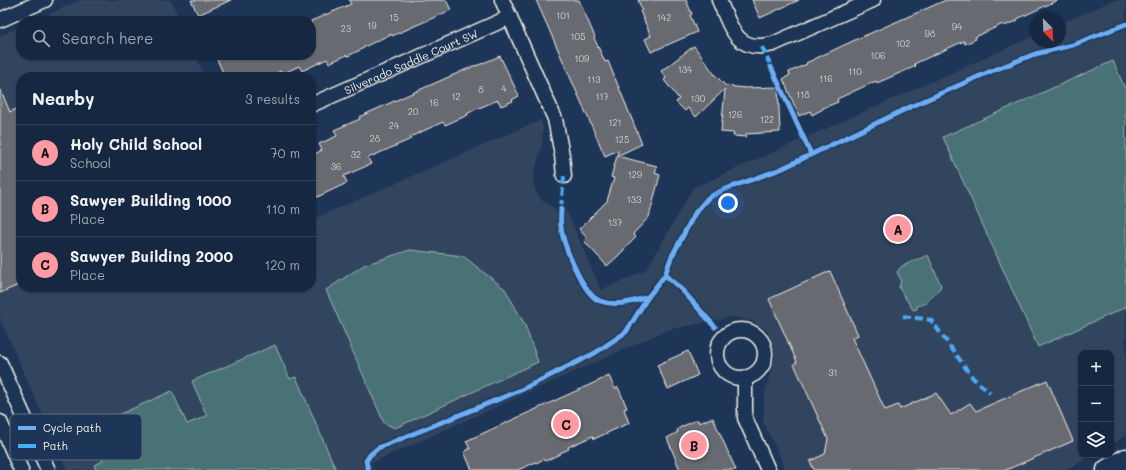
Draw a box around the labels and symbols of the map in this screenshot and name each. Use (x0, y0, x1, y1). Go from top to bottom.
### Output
house number: 101 (556, 10, 570, 21)
house number: 15 (389, 12, 399, 23)
house number: 142 (657, 12, 671, 23)
north arrow (1030, 12, 1066, 48)
house number: 19 (367, 20, 377, 31)
house number: 94 (952, 21, 963, 32)
house number: 23 (341, 23, 351, 34)
street label: Silverado Saddle Court SW (341, 25, 480, 97)
house number: 98 (925, 28, 936, 39)
house number: 105 (571, 31, 585, 42)
house number: 102 (896, 38, 910, 49)
house number: 106 (870, 50, 886, 61)
house number: 109 (575, 53, 590, 64)
house number: 134 (678, 64, 693, 75)
house number: 110 (848, 66, 862, 77)
house number: 116 (819, 73, 833, 84)
house number: 113 (587, 74, 601, 85)
house number: 4 (501, 83, 507, 94)
house number: 8 (478, 84, 484, 95)
house number: 118 (796, 89, 810, 100)
house number: 12 (451, 91, 461, 102)
house number: 117 (595, 91, 609, 102)
house number: 130 (691, 93, 706, 104)
house number: 16 (429, 97, 439, 108)
house number: 20 (408, 106, 419, 117)
house number: 126 (728, 109, 742, 120)
house number: 122 (760, 114, 774, 125)
house number: 121 (608, 117, 622, 128)
house number: 24 (389, 120, 400, 131)
house number: 28 (370, 133, 381, 144)
house number: 125 (615, 134, 629, 145)
house number: 32 (351, 149, 361, 160)
house number: 36 (331, 161, 341, 172)
house number: 129 (628, 169, 643, 180)
your location (718, 193, 738, 213)
house number: 133 (627, 194, 641, 205)
pin: A (885, 214, 911, 244)
house number: 137 (608, 217, 622, 228)
house number: 31 (828, 367, 838, 378)
pin: C (553, 409, 579, 439)
legend (10, 414, 142, 460)
text: Cycle path (43, 420, 101, 435)
pin: B (681, 430, 707, 460)
text: Path (43, 438, 68, 453)

